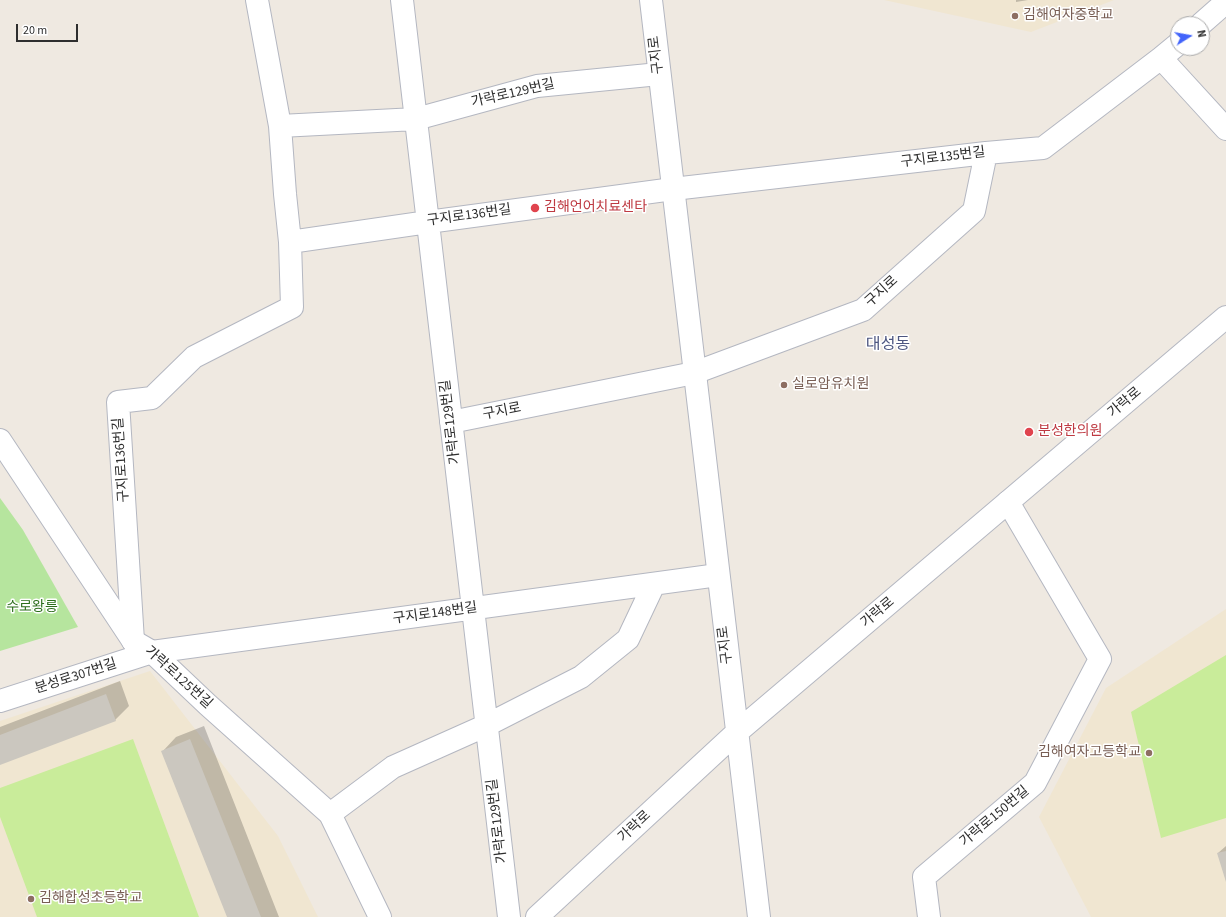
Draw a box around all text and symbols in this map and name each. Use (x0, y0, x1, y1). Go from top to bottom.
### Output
place label: 김해여자중학교 (1023, 8, 1113, 24)
marker: 김해여자중학교 (1010, 11, 1020, 21)
scale bar (18, 16, 80, 42)
north arrow (1170, 16, 1210, 56)
text: 20 m (23, 22, 47, 39)
text: N (1193, 29, 1209, 39)
street label: 구지로 (646, 35, 668, 75)
street label: 가락로129번길 (470, 76, 556, 112)
street label: 구지로135번길 (900, 144, 986, 172)
place label: 김해언어치료센타 (544, 200, 647, 216)
street label: 구지로136번길 (426, 202, 512, 230)
marker: 김해언어치료센타 (529, 202, 541, 214)
street label: 구지로 (862, 273, 902, 311)
district label: 대성동 (866, 335, 910, 355)
place label: 실로암유치원 (792, 377, 869, 393)
street label: 가락로129번길 (437, 379, 465, 465)
marker: 실로암유치원 (779, 380, 789, 390)
street label: 가락로 (1105, 384, 1145, 422)
street label: 구지로 (481, 400, 523, 424)
street label: 구지로136번길 (111, 417, 133, 503)
place label: 분성한의원 (1038, 424, 1102, 440)
marker: 분성한의원 (1023, 426, 1035, 438)
street label: 가락로 (858, 594, 898, 632)
park label: 수로왕릉 (6, 600, 58, 616)
street label: 구지로148번길 (392, 600, 478, 628)
street label: 구지로 (715, 625, 737, 665)
street label: 가락로125번길 (141, 643, 215, 713)
street label: 분성로307번길 (33, 656, 119, 698)
place label: 김해여자고등학교 (1038, 745, 1141, 761)
marker: 김해여자고등학교 (1144, 748, 1154, 758)
street label: 가락로129번길 (484, 778, 512, 864)
street label: 가락로150번길 (957, 783, 1033, 851)
street label: 가락로 (615, 808, 655, 846)
place label: 김해합성초등학교 (39, 891, 142, 907)
marker: 김해합성초등학교 (26, 894, 36, 904)

